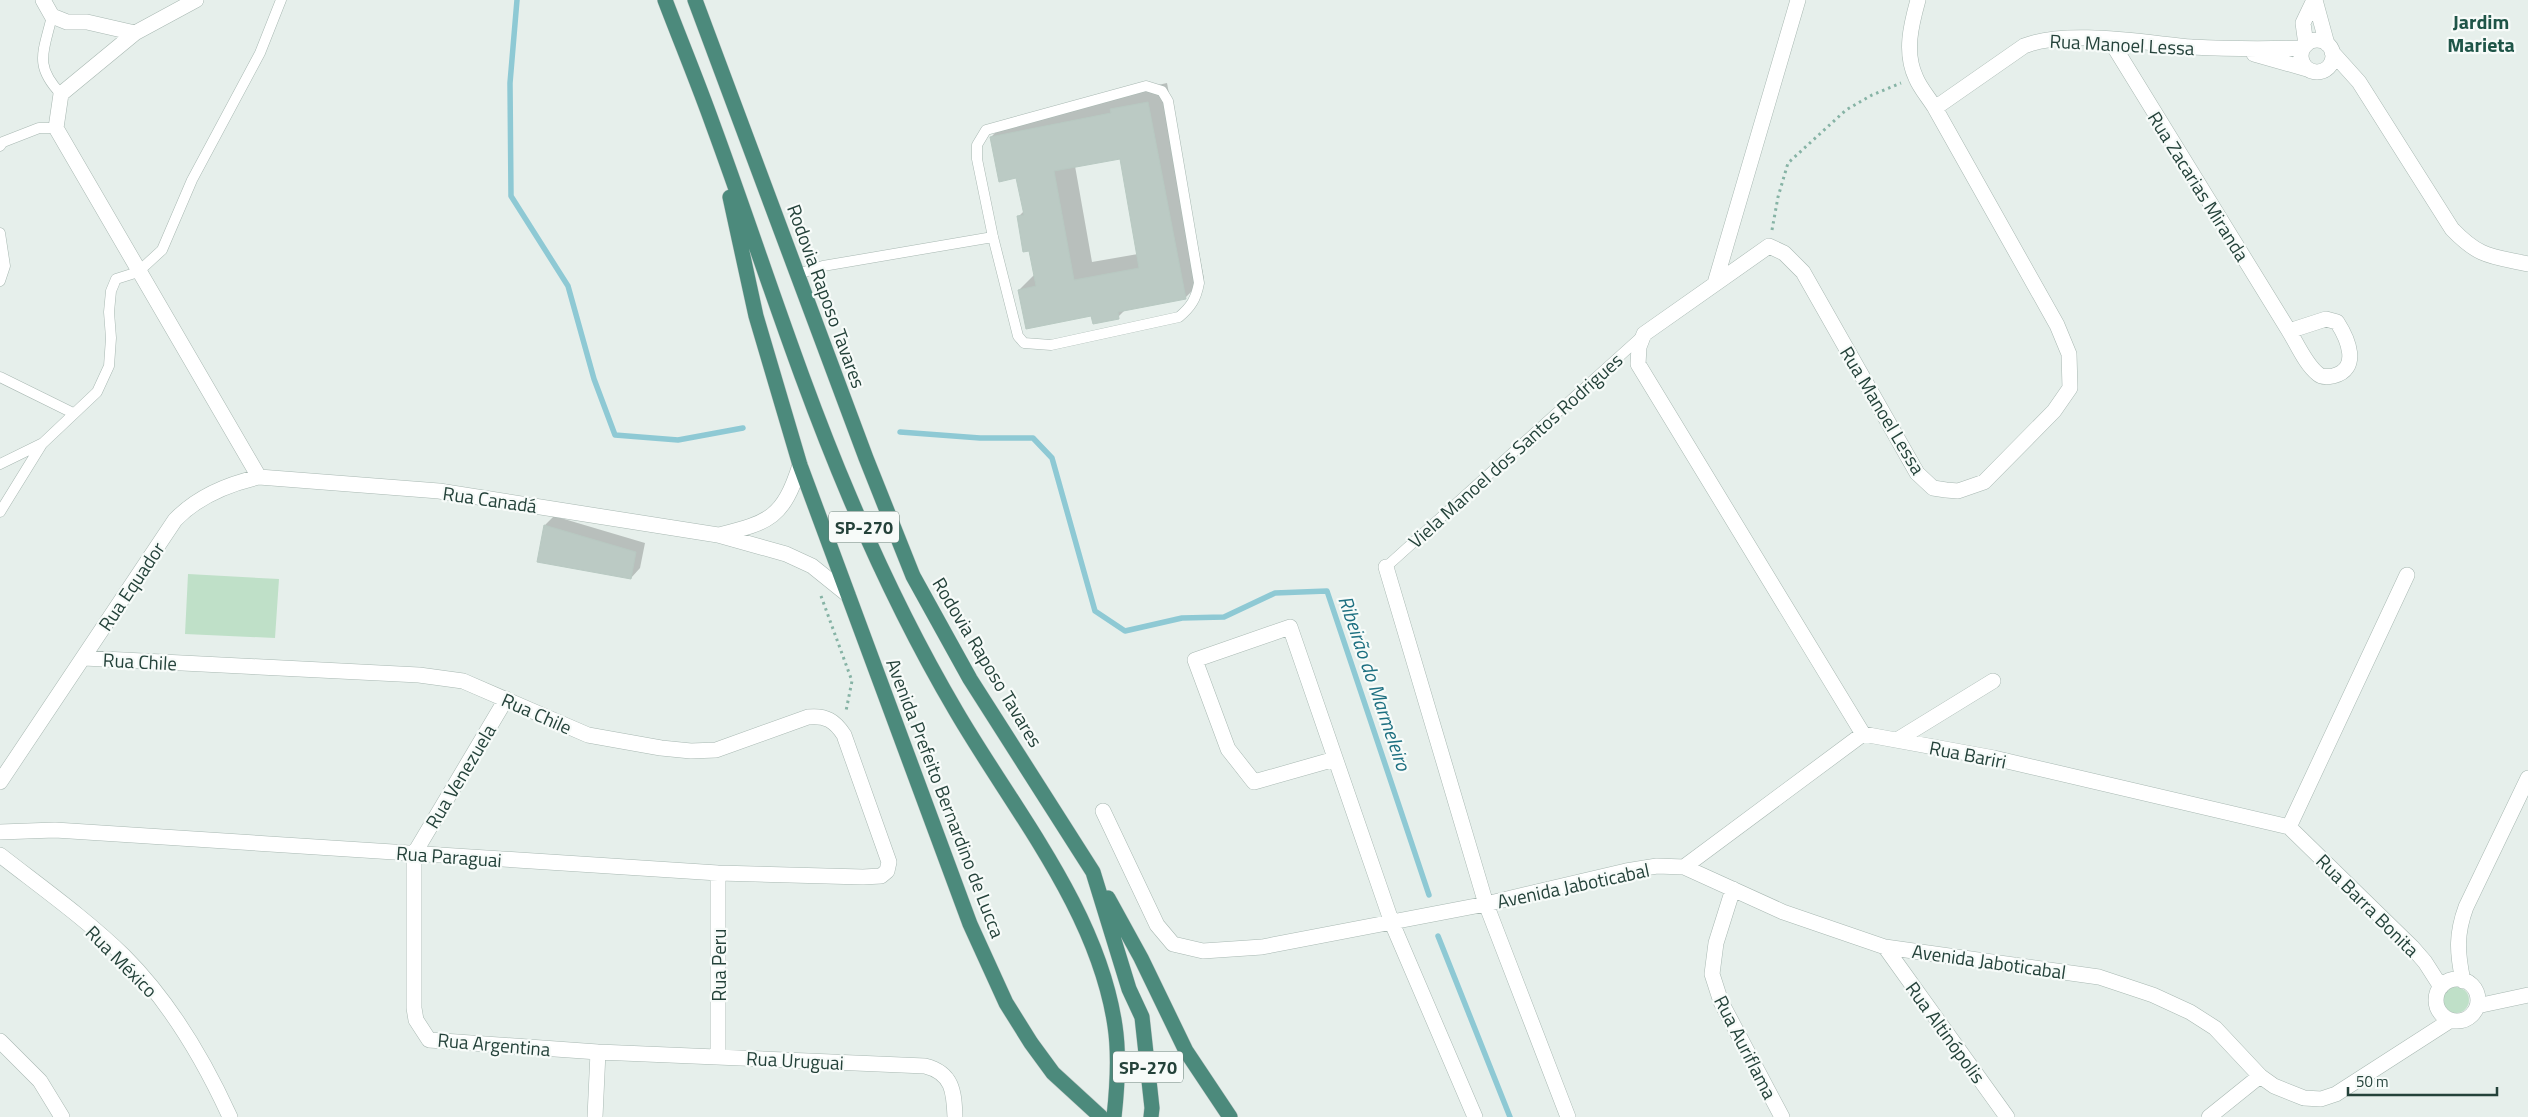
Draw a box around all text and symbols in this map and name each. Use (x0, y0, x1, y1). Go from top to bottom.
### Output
district label: Jardim Marieta (2447, 6, 2515, 60)
street label: Rua Manoel Lessa (2049, 26, 2196, 62)
street label: Rua Zacarias Miranda (2141, 105, 2257, 267)
street label: Rodovia Raposo Tavares (780, 200, 874, 392)
street label: Rua Manoel Lessa (1833, 340, 1933, 480)
street label: Viela Manoel dos Santos Rodrigues (1401, 345, 1629, 555)
street label: Rua Canadá (441, 478, 539, 520)
road number: SP-270 (829, 512, 899, 542)
street label: Rua Equador (90, 535, 172, 636)
street label: Rodovia Raposo Tavares (926, 571, 1050, 753)
water label: Ribeirão do Marmeleiro (1330, 591, 1420, 776)
street label: Rua Chile (102, 645, 178, 677)
street label: Avenida Prefeito Bernardino de Lucca (879, 654, 1013, 942)
street label: Rua Chile (497, 685, 577, 741)
street label: Rua Venezuela (417, 718, 503, 834)
street label: Rua Bariri (1927, 732, 2009, 776)
street label: Rua Paraguai (395, 838, 503, 874)
street label: Rua Barra Bonita (2310, 847, 2427, 964)
street label: Avenida Jaboticabal (1494, 855, 1652, 915)
street label: Rua México (79, 918, 165, 1004)
street label: Rua Peru (704, 929, 733, 1001)
street label: Avenida Jaboticabal (1910, 936, 2068, 986)
street label: Rua Altinópolis (1899, 975, 1993, 1089)
street label: Rua Auriflama (1707, 990, 1785, 1104)
street label: Rua Argentina (436, 1025, 552, 1063)
street label: Rua Uruguai (745, 1043, 845, 1077)
road number: SP-270 (1113, 1052, 1183, 1082)
scale bar (2348, 1064, 2497, 1096)
text: 50 m (2356, 1070, 2389, 1093)

